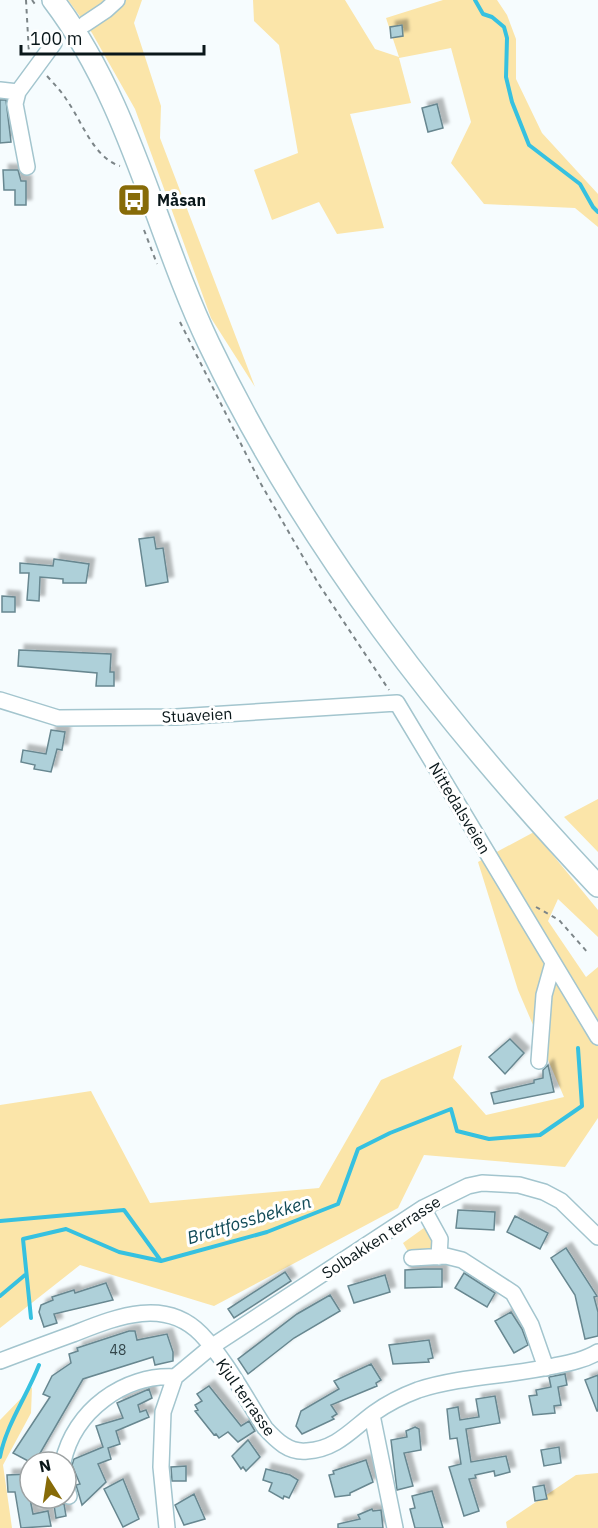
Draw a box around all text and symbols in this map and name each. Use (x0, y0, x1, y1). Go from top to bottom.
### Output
scale bar (21, 18, 204, 56)
text: 100 m (30, 27, 82, 50)
bus stop icon: Måsan (116, 182, 152, 218)
place label: Måsan (157, 190, 206, 210)
street label: Stuaveien (161, 703, 233, 727)
street label: Nittedalsveien (425, 759, 495, 857)
water label: Brattfossbekken (184, 1190, 314, 1249)
street label: Solbakken terrasse (318, 1191, 444, 1283)
house number: 48 (110, 1341, 126, 1359)
street label: Kjul terrasse (212, 1354, 280, 1440)
north arrow (18, 1450, 78, 1510)
text: N (37, 1454, 53, 1476)

